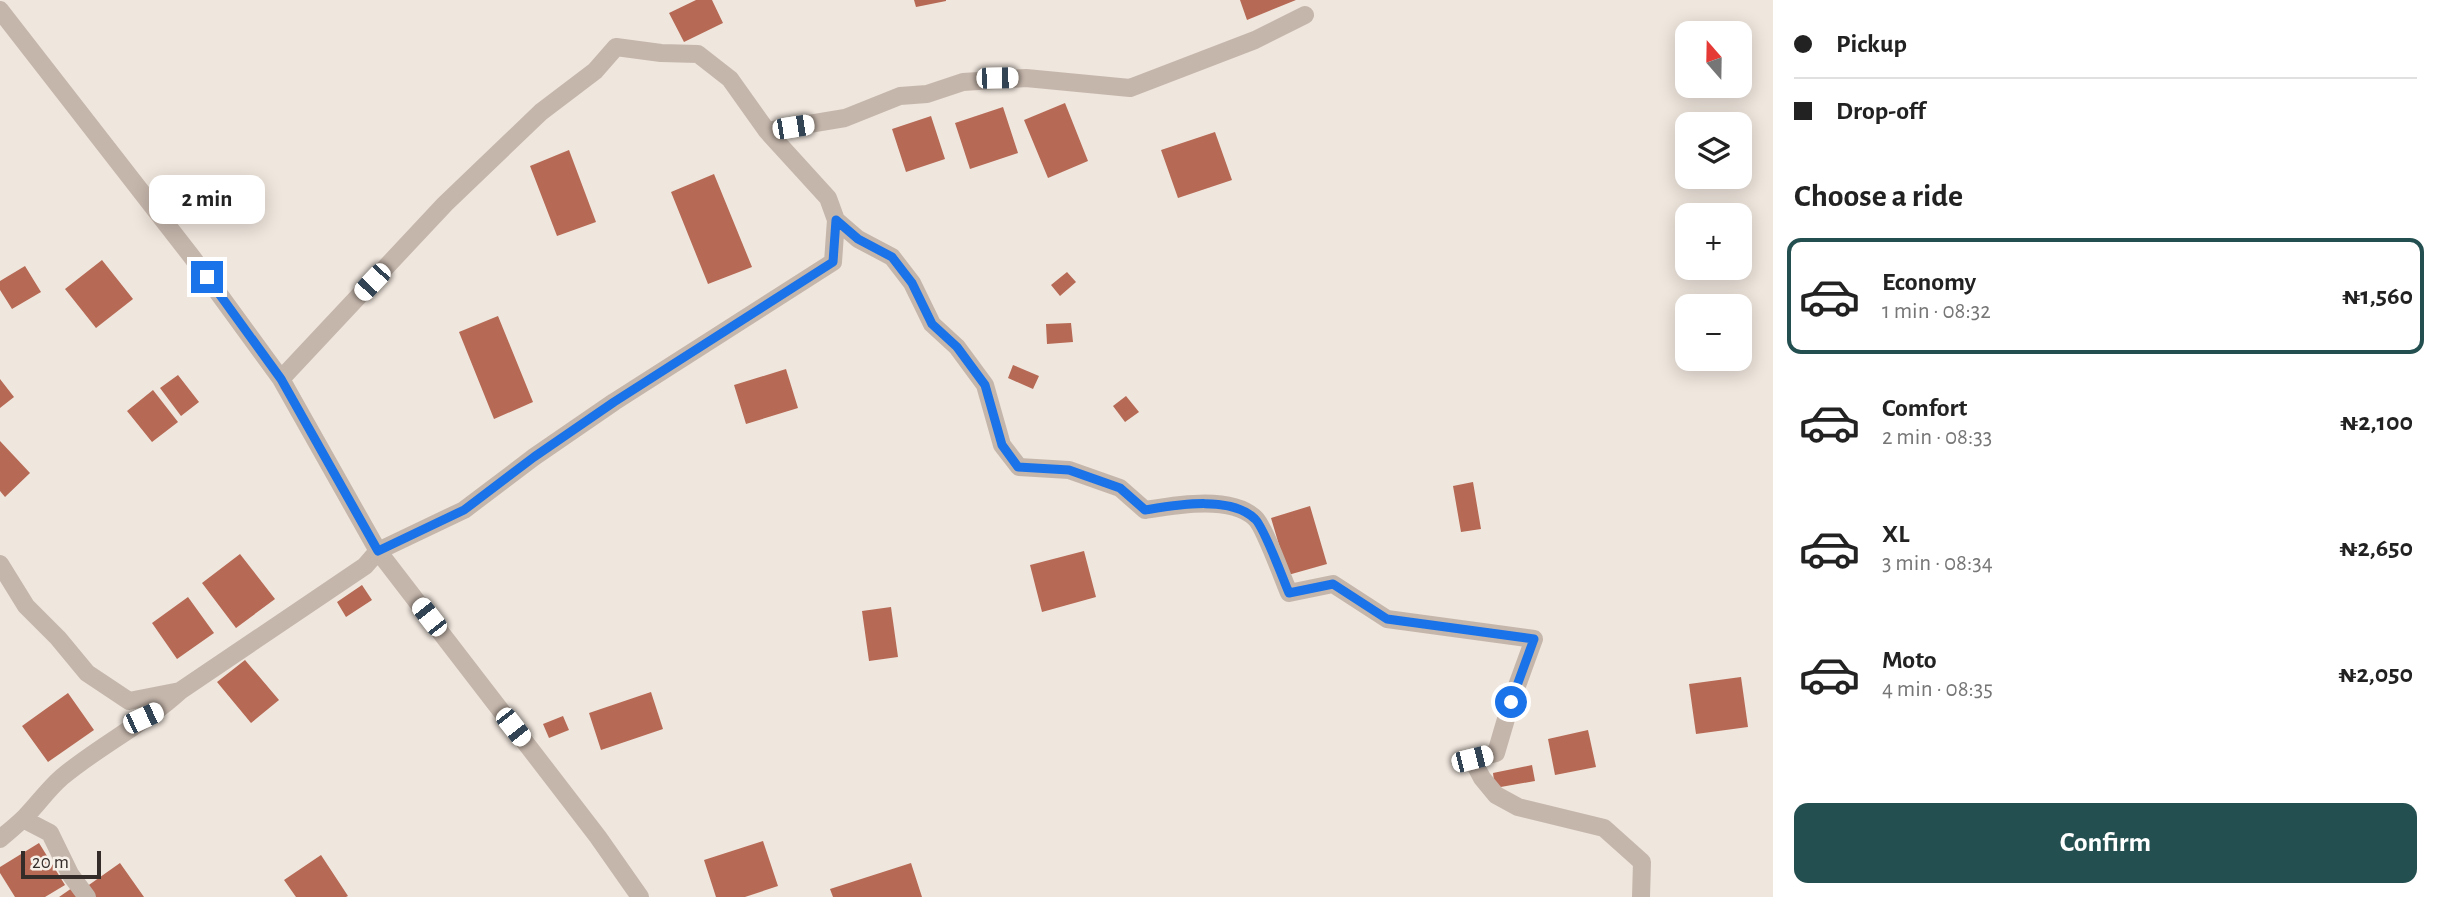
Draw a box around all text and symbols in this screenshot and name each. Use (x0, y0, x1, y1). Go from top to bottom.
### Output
north arrow (1675, 21, 1752, 98)
map controls (1675, 21, 1752, 371)
text: Pickup (1836, 31, 1907, 57)
car (976, 67, 1019, 89)
text: Drop-off (1836, 98, 1925, 124)
button: layers (1675, 112, 1752, 189)
car (771, 113, 816, 141)
callout: 2 min (149, 176, 265, 224)
text: Choose a ride (1794, 180, 1963, 212)
text: 2 min (181, 188, 233, 211)
button: + (1675, 203, 1752, 280)
car (350, 259, 395, 305)
route end (191, 261, 223, 293)
icon: car (1798, 265, 1861, 328)
text: Economy (1882, 269, 1976, 295)
text: ₦1,560 (2342, 283, 2413, 309)
button: − (1675, 294, 1752, 371)
text: 1 min · 08:32 (1882, 300, 1991, 323)
icon: car (1798, 391, 1861, 454)
text: Comfort (1882, 395, 1967, 421)
text: ₦2,100 (2340, 409, 2413, 435)
text: 2 min · 08:33 (1882, 426, 1992, 449)
icon: car (1798, 517, 1861, 580)
text: XL (1882, 521, 1909, 547)
text: ₦2,650 (2339, 535, 2413, 561)
text: 3 min · 08:34 (1882, 552, 1993, 575)
car (408, 594, 451, 640)
icon: car (1798, 643, 1861, 706)
text: Moto (1882, 647, 1937, 673)
text: ₦2,050 (2338, 661, 2413, 687)
text: 4 min · 08:35 (1882, 678, 1993, 701)
route start (1495, 686, 1527, 718)
car (120, 700, 167, 736)
car (492, 704, 535, 750)
car (1450, 744, 1495, 774)
button: Confirm (1794, 803, 2417, 883)
scale bar (21, 848, 102, 880)
text: 20 m (32, 853, 69, 872)

